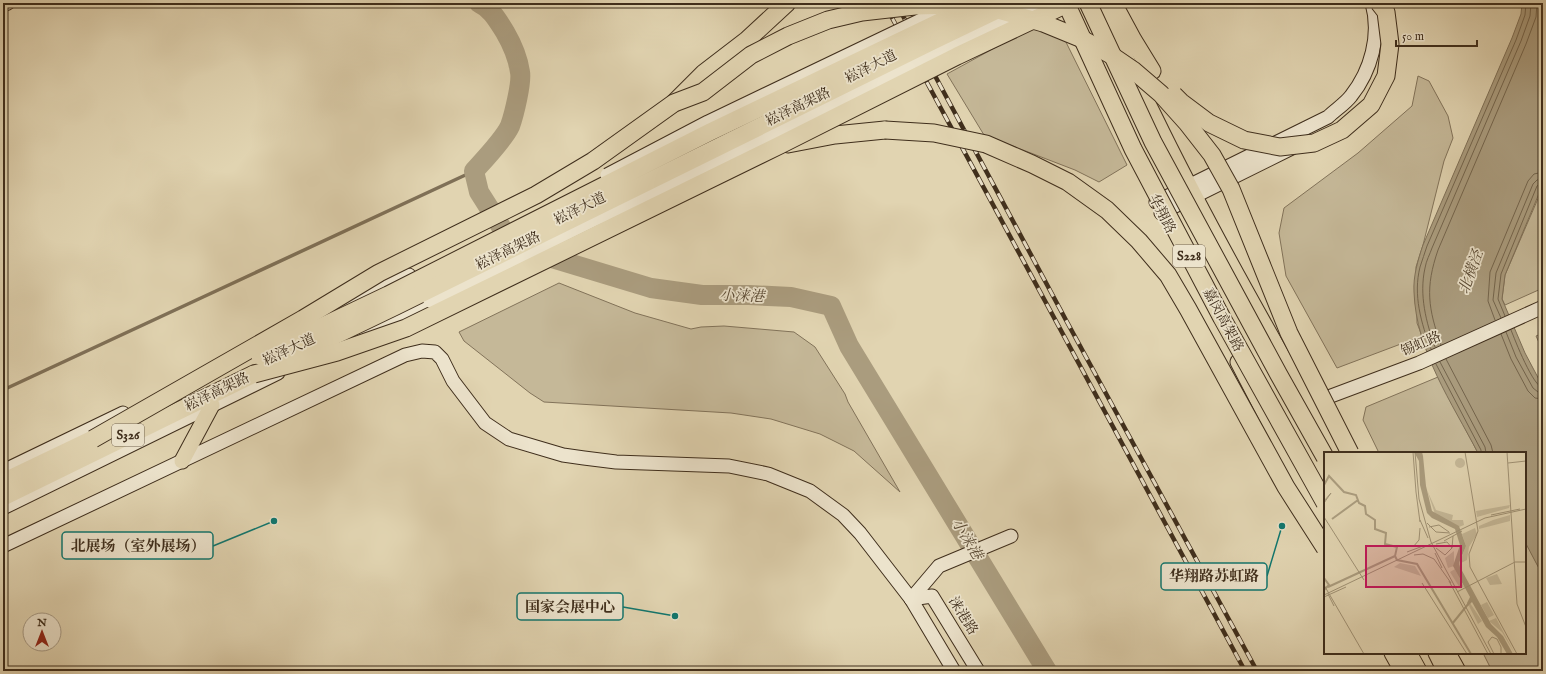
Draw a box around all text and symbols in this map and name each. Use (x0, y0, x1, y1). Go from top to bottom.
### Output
scale bar (1396, 22, 1477, 48)
text: 50 m (1402, 29, 1424, 44)
street label: 崧泽大道 (842, 46, 900, 88)
street label: 崧泽高架路 (763, 84, 833, 130)
street label: 崧泽大道 (551, 189, 609, 229)
street label: 华翔路 (1144, 191, 1180, 237)
street label: 崧泽高架路 (473, 228, 543, 274)
road number: S228 (1173, 245, 1205, 267)
water label: 北横泾 (1454, 247, 1488, 296)
street label: 嘉闵高架路 (1199, 285, 1247, 355)
water label: 小涞港 (719, 286, 767, 306)
street label: 锡虹路 (1398, 328, 1444, 360)
street label: 崧泽大道 (260, 330, 318, 370)
street label: 崧泽高架路 (182, 369, 252, 415)
road number: S326 (112, 424, 144, 446)
inset map (1324, 452, 1526, 654)
water label: 小涞港 (947, 515, 988, 565)
callout: 北展场（室外展场） (62, 532, 213, 559)
text: 北展场（室外展场） (70, 537, 206, 556)
callout: 华翔路苏虹路 (1161, 563, 1267, 590)
text: 华翔路苏虹路 (1169, 567, 1259, 586)
callout: 国家会展中心 (517, 593, 623, 620)
street label: 涞港路 (944, 593, 982, 639)
text: 国家会展中心 (525, 598, 615, 617)
north arrow (22, 612, 62, 652)
text: N (36, 616, 47, 630)

